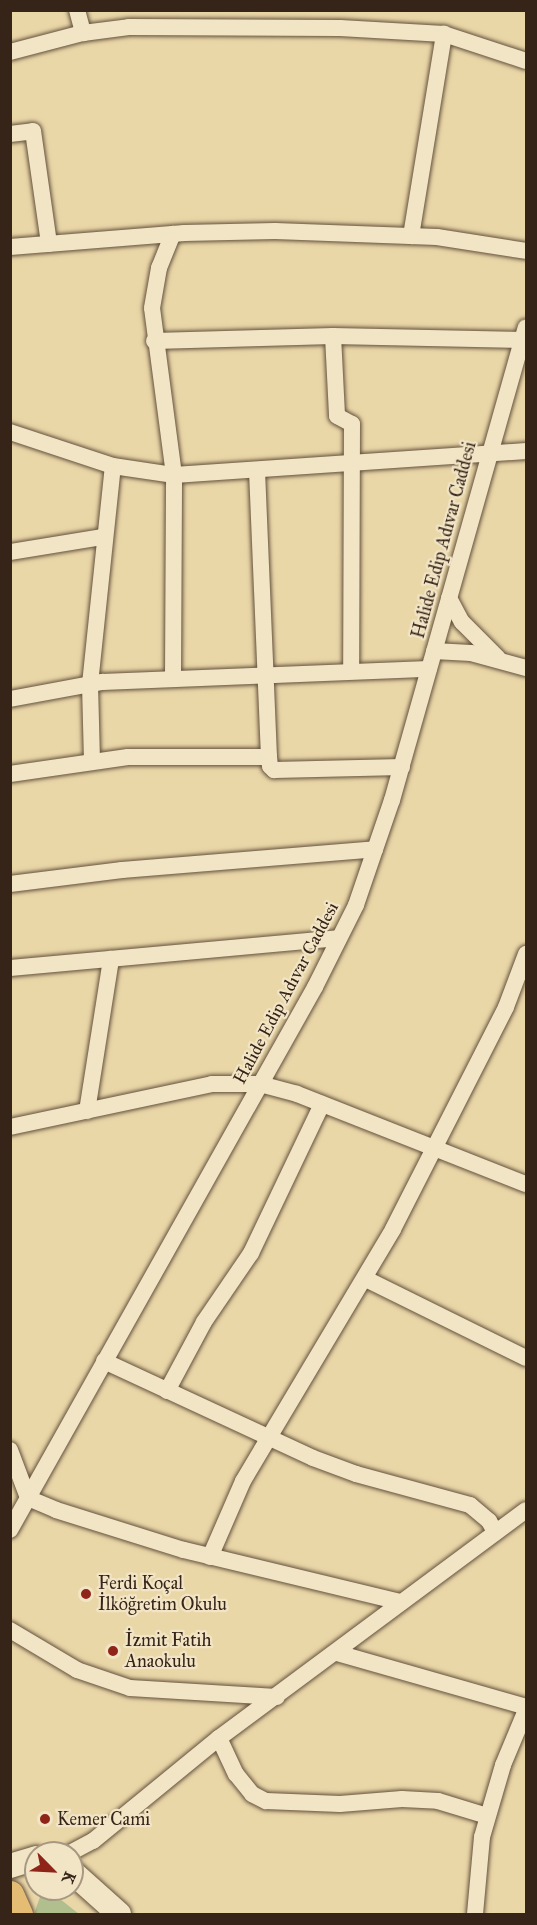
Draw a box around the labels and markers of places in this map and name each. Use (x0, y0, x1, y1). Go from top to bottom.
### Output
place label: Ferdi Koçal İlköğretim Okulu (98, 1573, 227, 1616)
marker: Ferdi Koçal İlköğretim Okulu (79, 1587, 93, 1601)
place label: İzmit Fatih Anaokulu (125, 1630, 212, 1672)
marker: İzmit Fatih Anaokulu (106, 1644, 120, 1658)
place label: Kemer Cami (57, 1808, 150, 1830)
marker: Kemer Cami (38, 1812, 52, 1826)

